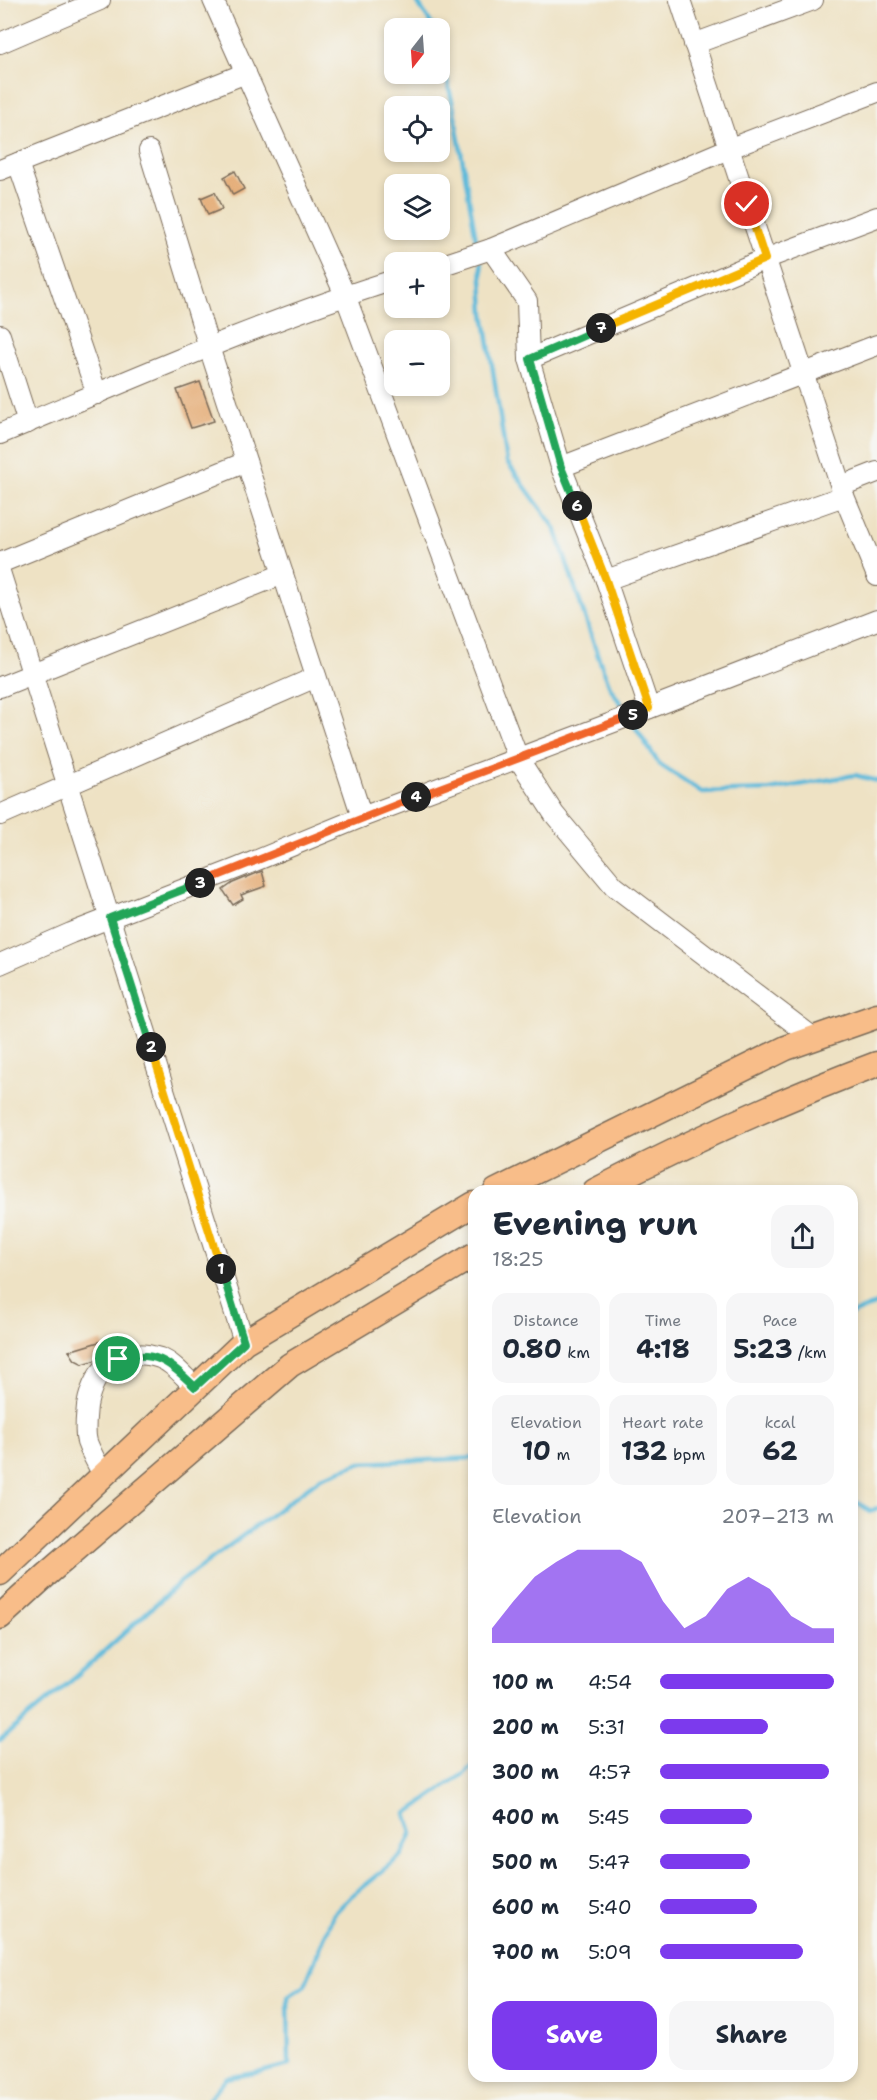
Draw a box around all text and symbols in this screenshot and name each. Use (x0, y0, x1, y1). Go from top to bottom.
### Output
north arrow (384, 18, 450, 84)
map controls (384, 18, 450, 396)
button: locate (384, 96, 450, 162)
button: layers (384, 174, 450, 240)
pin (721, 178, 772, 229)
icon: check (730, 187, 763, 220)
button: + (384, 252, 450, 318)
pin: 7 (586, 313, 616, 343)
text: 7 (595, 317, 607, 338)
button: − (384, 330, 450, 396)
pin: 6 (562, 491, 592, 521)
text: 6 (571, 495, 583, 516)
pin: 5 (618, 700, 648, 730)
text: 5 (628, 704, 638, 725)
pin: 4 (401, 782, 431, 812)
text: 4 (410, 786, 422, 807)
pin: 3 (185, 868, 215, 898)
text: 3 (194, 872, 206, 893)
pin: 2 (136, 1032, 166, 1062)
text: 2 (145, 1036, 157, 1057)
text: Evening run (492, 1201, 698, 1246)
button: share (771, 1205, 834, 1268)
text: 18:25 (492, 1246, 544, 1272)
pin: 1 (206, 1254, 236, 1284)
text: 1 (217, 1258, 225, 1279)
text: Distance (513, 1310, 579, 1331)
text: Time (645, 1310, 681, 1331)
text: Pace (762, 1310, 798, 1331)
text: 0.80 (502, 1331, 562, 1366)
text: 4:18 (636, 1331, 690, 1366)
text: 5:23 (733, 1331, 793, 1366)
pin (92, 1333, 143, 1384)
icon: arrive (101, 1342, 134, 1375)
text: km (562, 1342, 590, 1363)
text: /km (793, 1342, 827, 1363)
text: Elevation (510, 1412, 582, 1433)
text: Heart rate (622, 1412, 704, 1433)
text: kcal (764, 1412, 796, 1433)
text: 10 (522, 1433, 551, 1468)
text: 132 (621, 1433, 668, 1468)
text: 62 (762, 1433, 798, 1468)
text: m (551, 1444, 570, 1465)
text: bpm (668, 1444, 705, 1465)
text: Elevation (492, 1503, 582, 1529)
text: 207–213 m (721, 1503, 834, 1529)
text: 100 m (492, 1669, 554, 1695)
text: 4:54 (588, 1669, 632, 1695)
text: 200 m (492, 1714, 559, 1740)
text: 5:31 (588, 1714, 625, 1740)
text: 300 m (492, 1759, 559, 1785)
text: 4:57 (588, 1759, 631, 1785)
text: 400 m (492, 1804, 559, 1830)
text: 5:45 (588, 1804, 629, 1830)
text: 500 m (492, 1849, 558, 1875)
text: 5:47 (588, 1849, 630, 1875)
text: 600 m (492, 1894, 559, 1920)
text: 5:40 (588, 1894, 632, 1920)
text: 700 m (492, 1939, 559, 1965)
text: 5:09 (588, 1939, 632, 1965)
button: Save (492, 2001, 657, 2070)
button: Share (669, 2001, 834, 2070)

